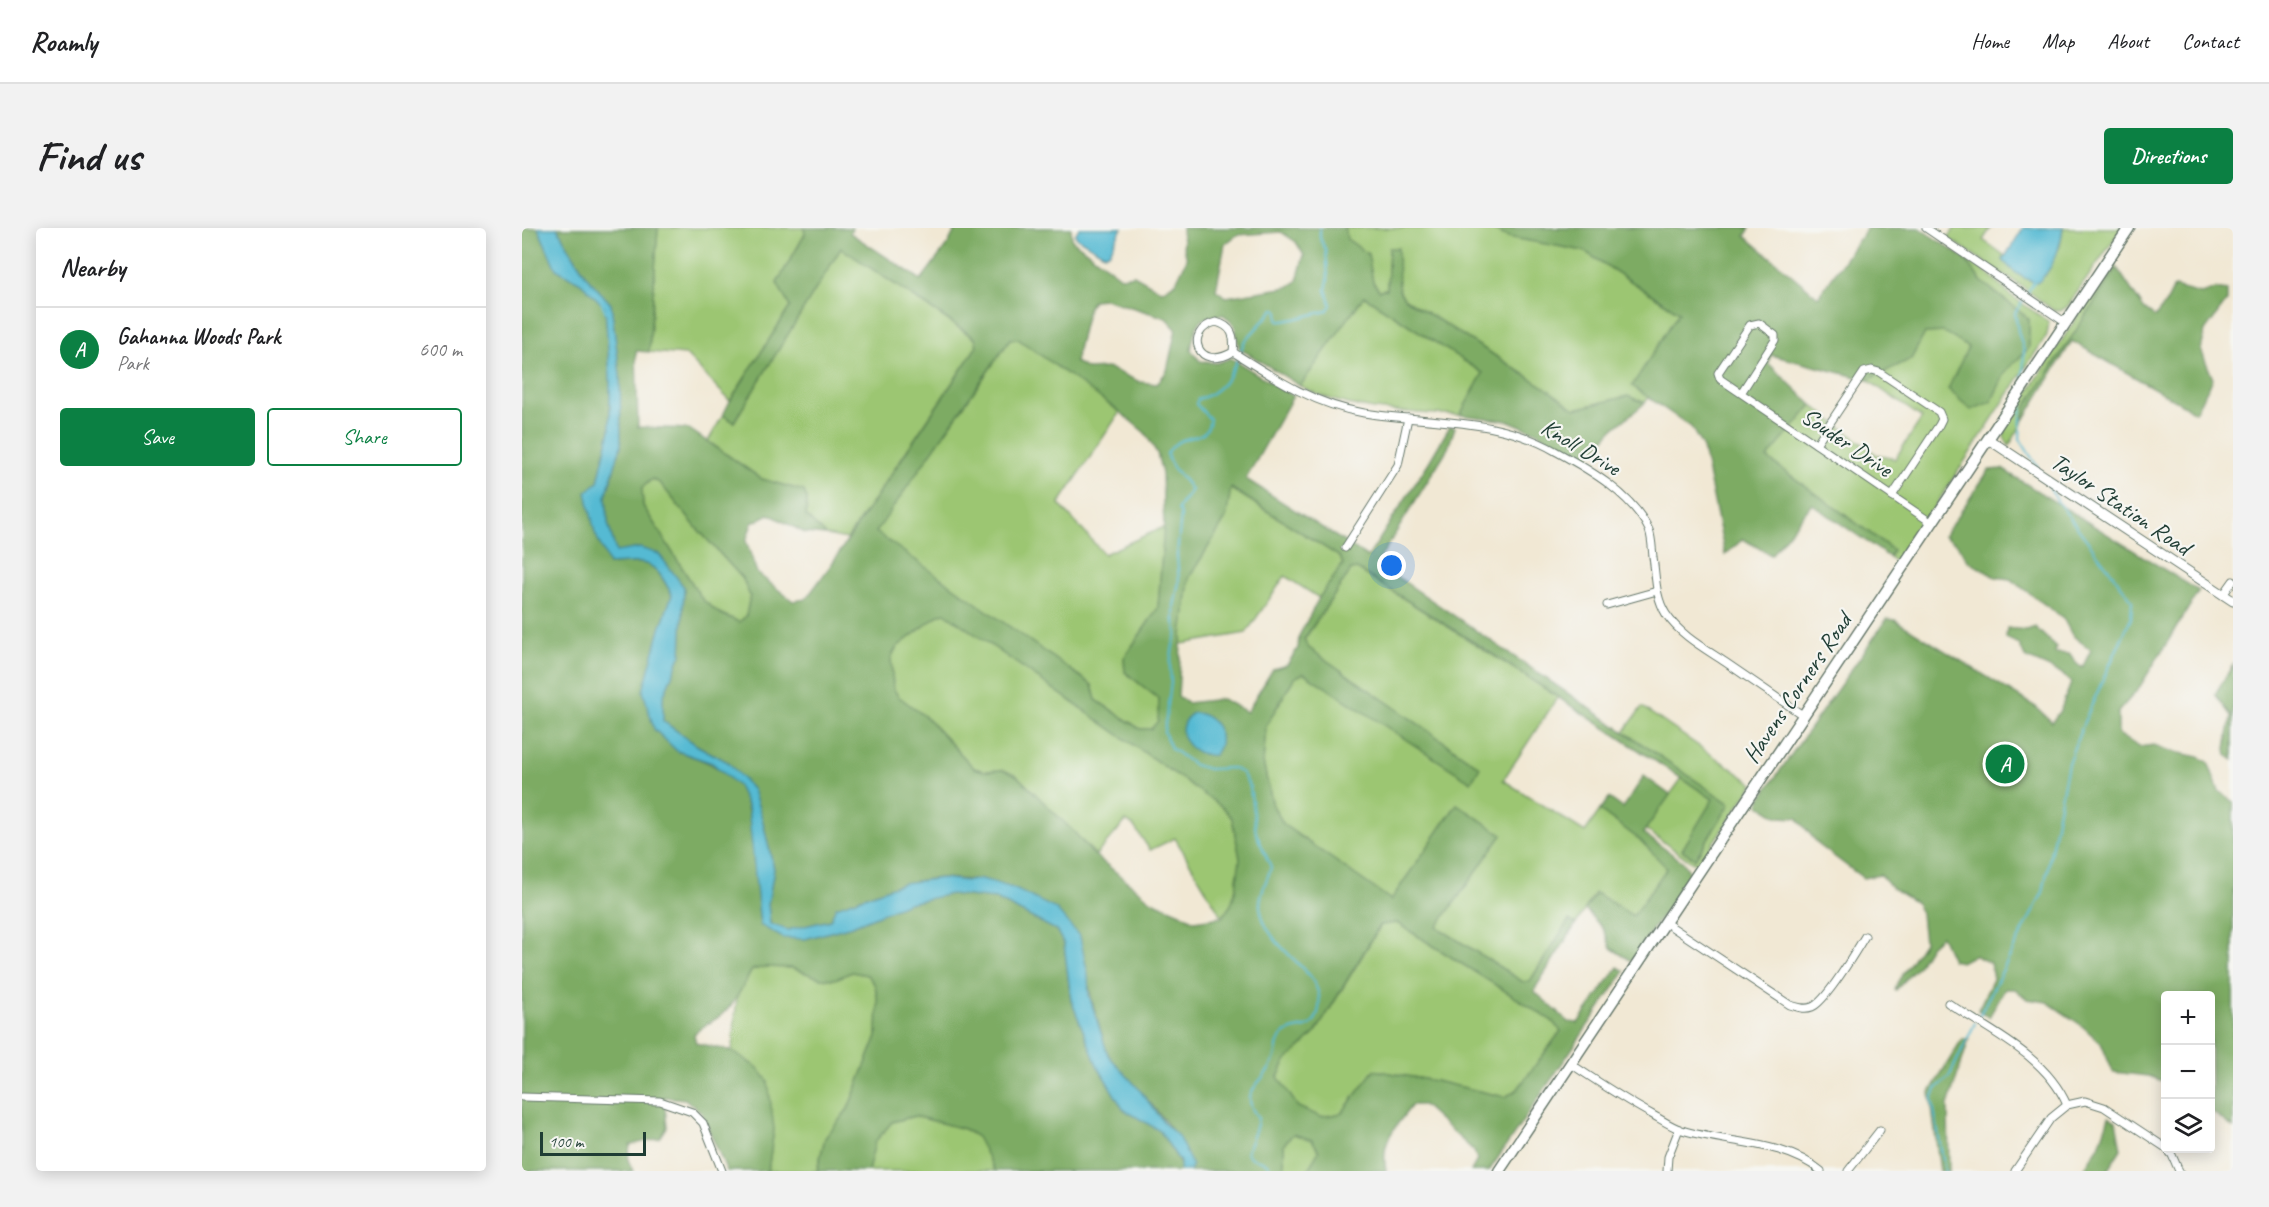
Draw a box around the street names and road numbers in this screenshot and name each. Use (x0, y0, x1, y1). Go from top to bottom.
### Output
street label: Souder Drive (1796, 401, 1900, 485)
street label: Knoll Drive (1536, 412, 1628, 483)
street label: Taylor Station Road (2045, 446, 2200, 564)
street label: Havens Corners Road (1736, 604, 1860, 769)

